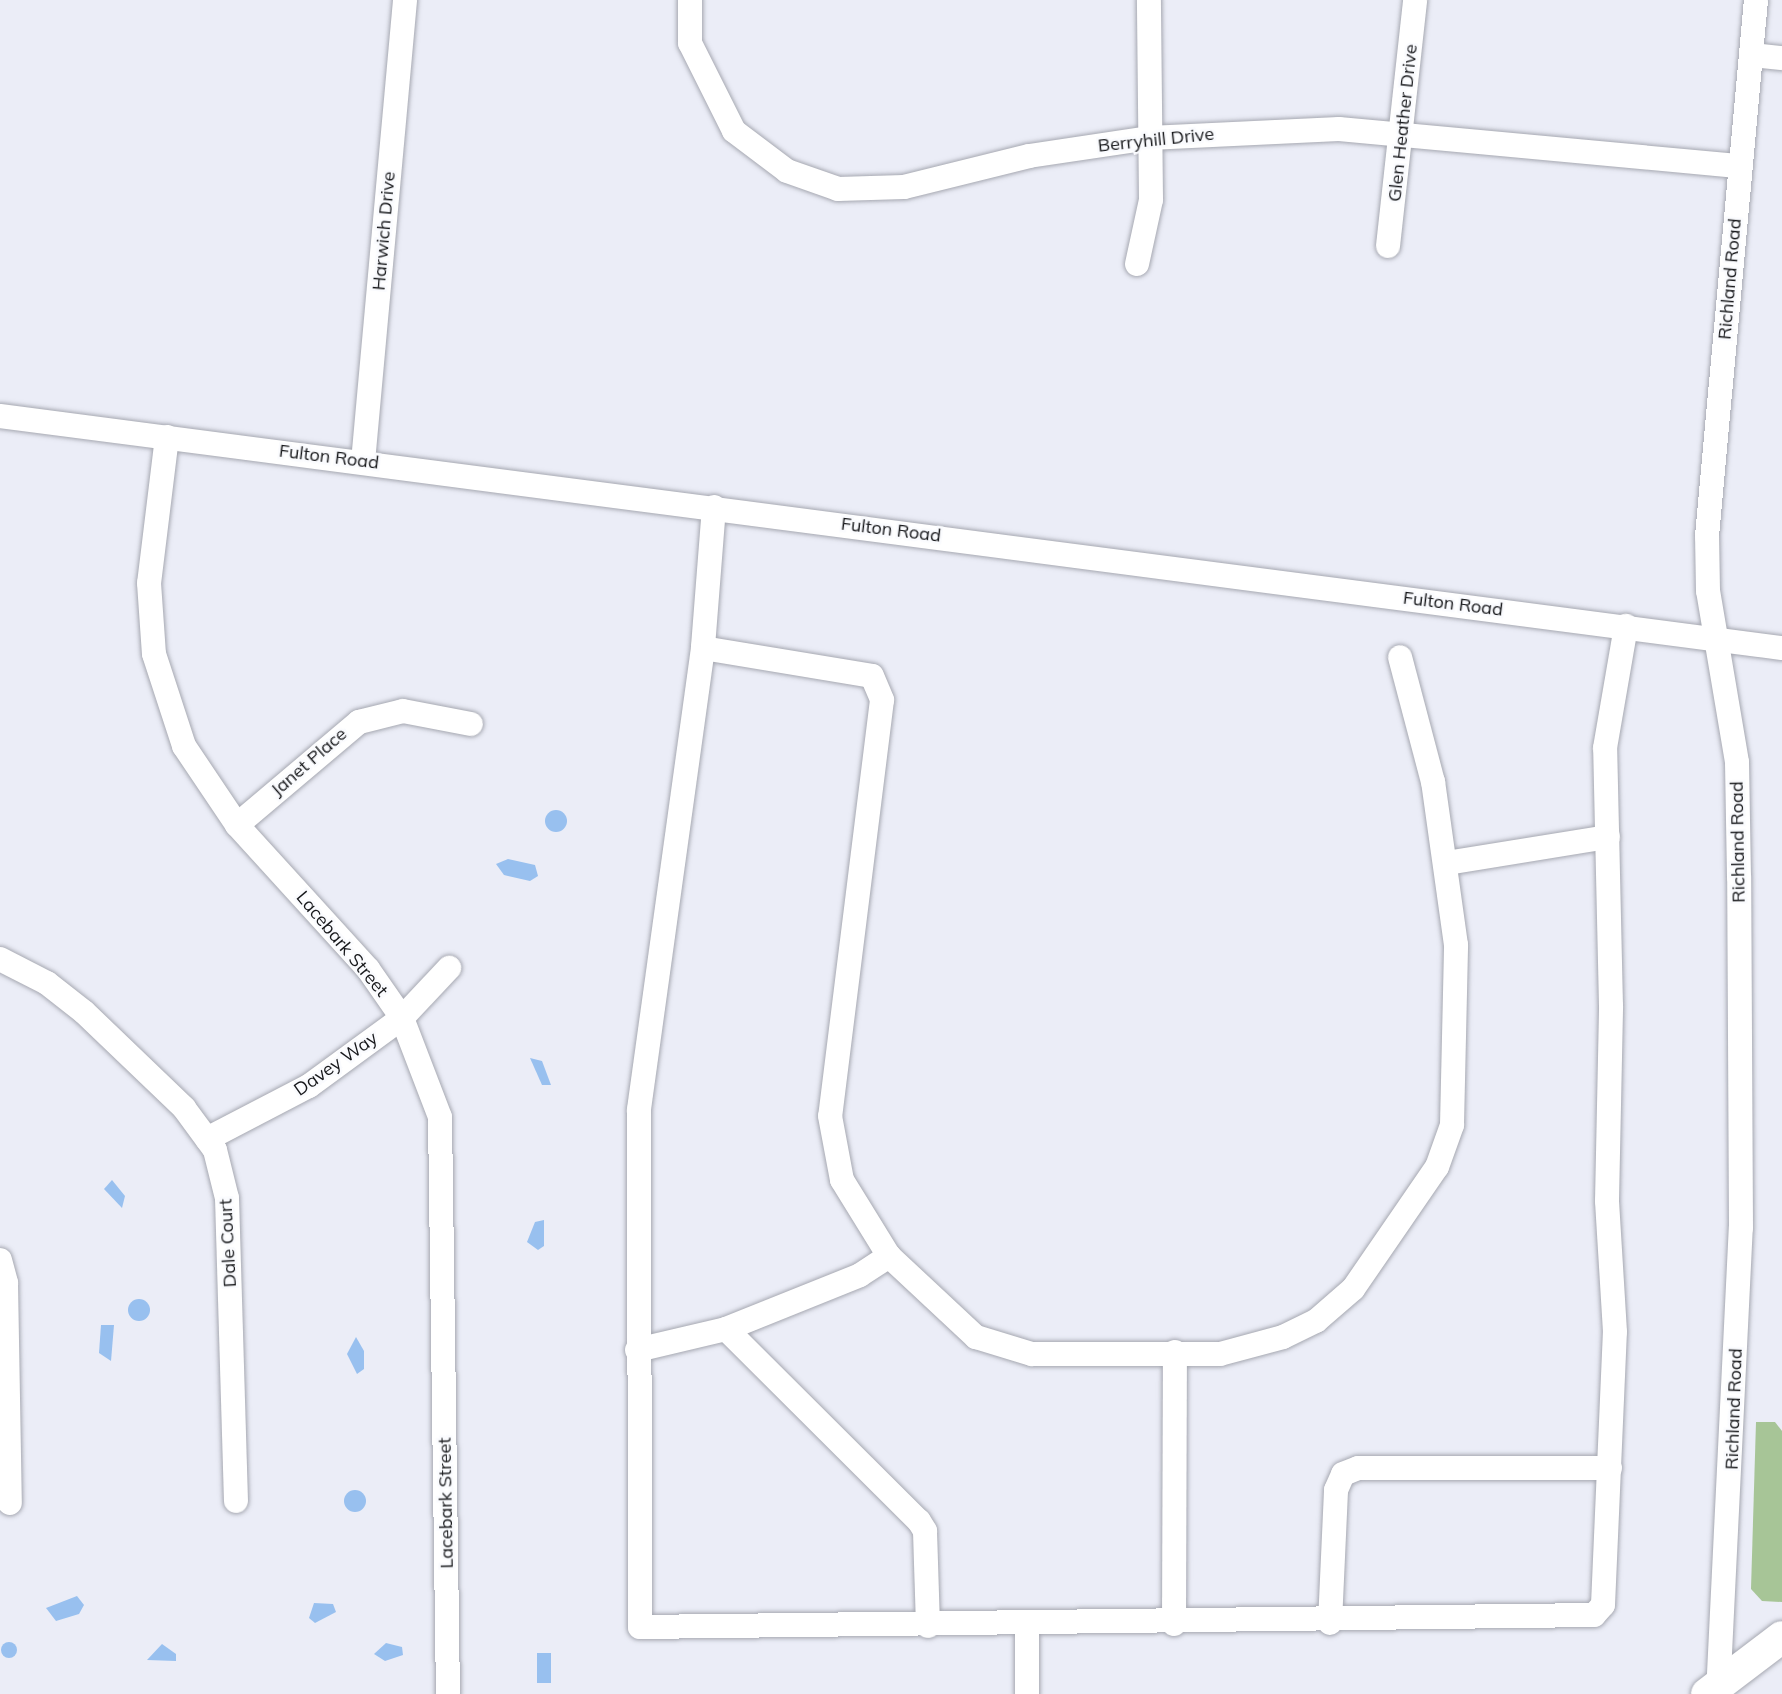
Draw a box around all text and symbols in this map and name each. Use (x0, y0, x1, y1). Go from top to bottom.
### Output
street label: Glen Heather Drive (1384, 43, 1422, 203)
street label: Berryhill Drive (1097, 123, 1215, 157)
street label: Harwich Drive (368, 171, 400, 291)
street label: Richland Road (1714, 218, 1746, 340)
street label: Fulton Road (278, 440, 380, 474)
street label: Fulton Road (840, 513, 942, 547)
street label: Fulton Road (1402, 587, 1504, 621)
street label: Janet Place (267, 723, 351, 801)
street label: Richland Road (1726, 781, 1750, 903)
street label: Lacebark Street (292, 887, 392, 1001)
street label: Davey Way (290, 1027, 382, 1101)
street label: Dale Court (215, 1198, 241, 1288)
street label: Richland Road (1721, 1348, 1747, 1470)
street label: Lacebark Street (434, 1437, 458, 1569)

